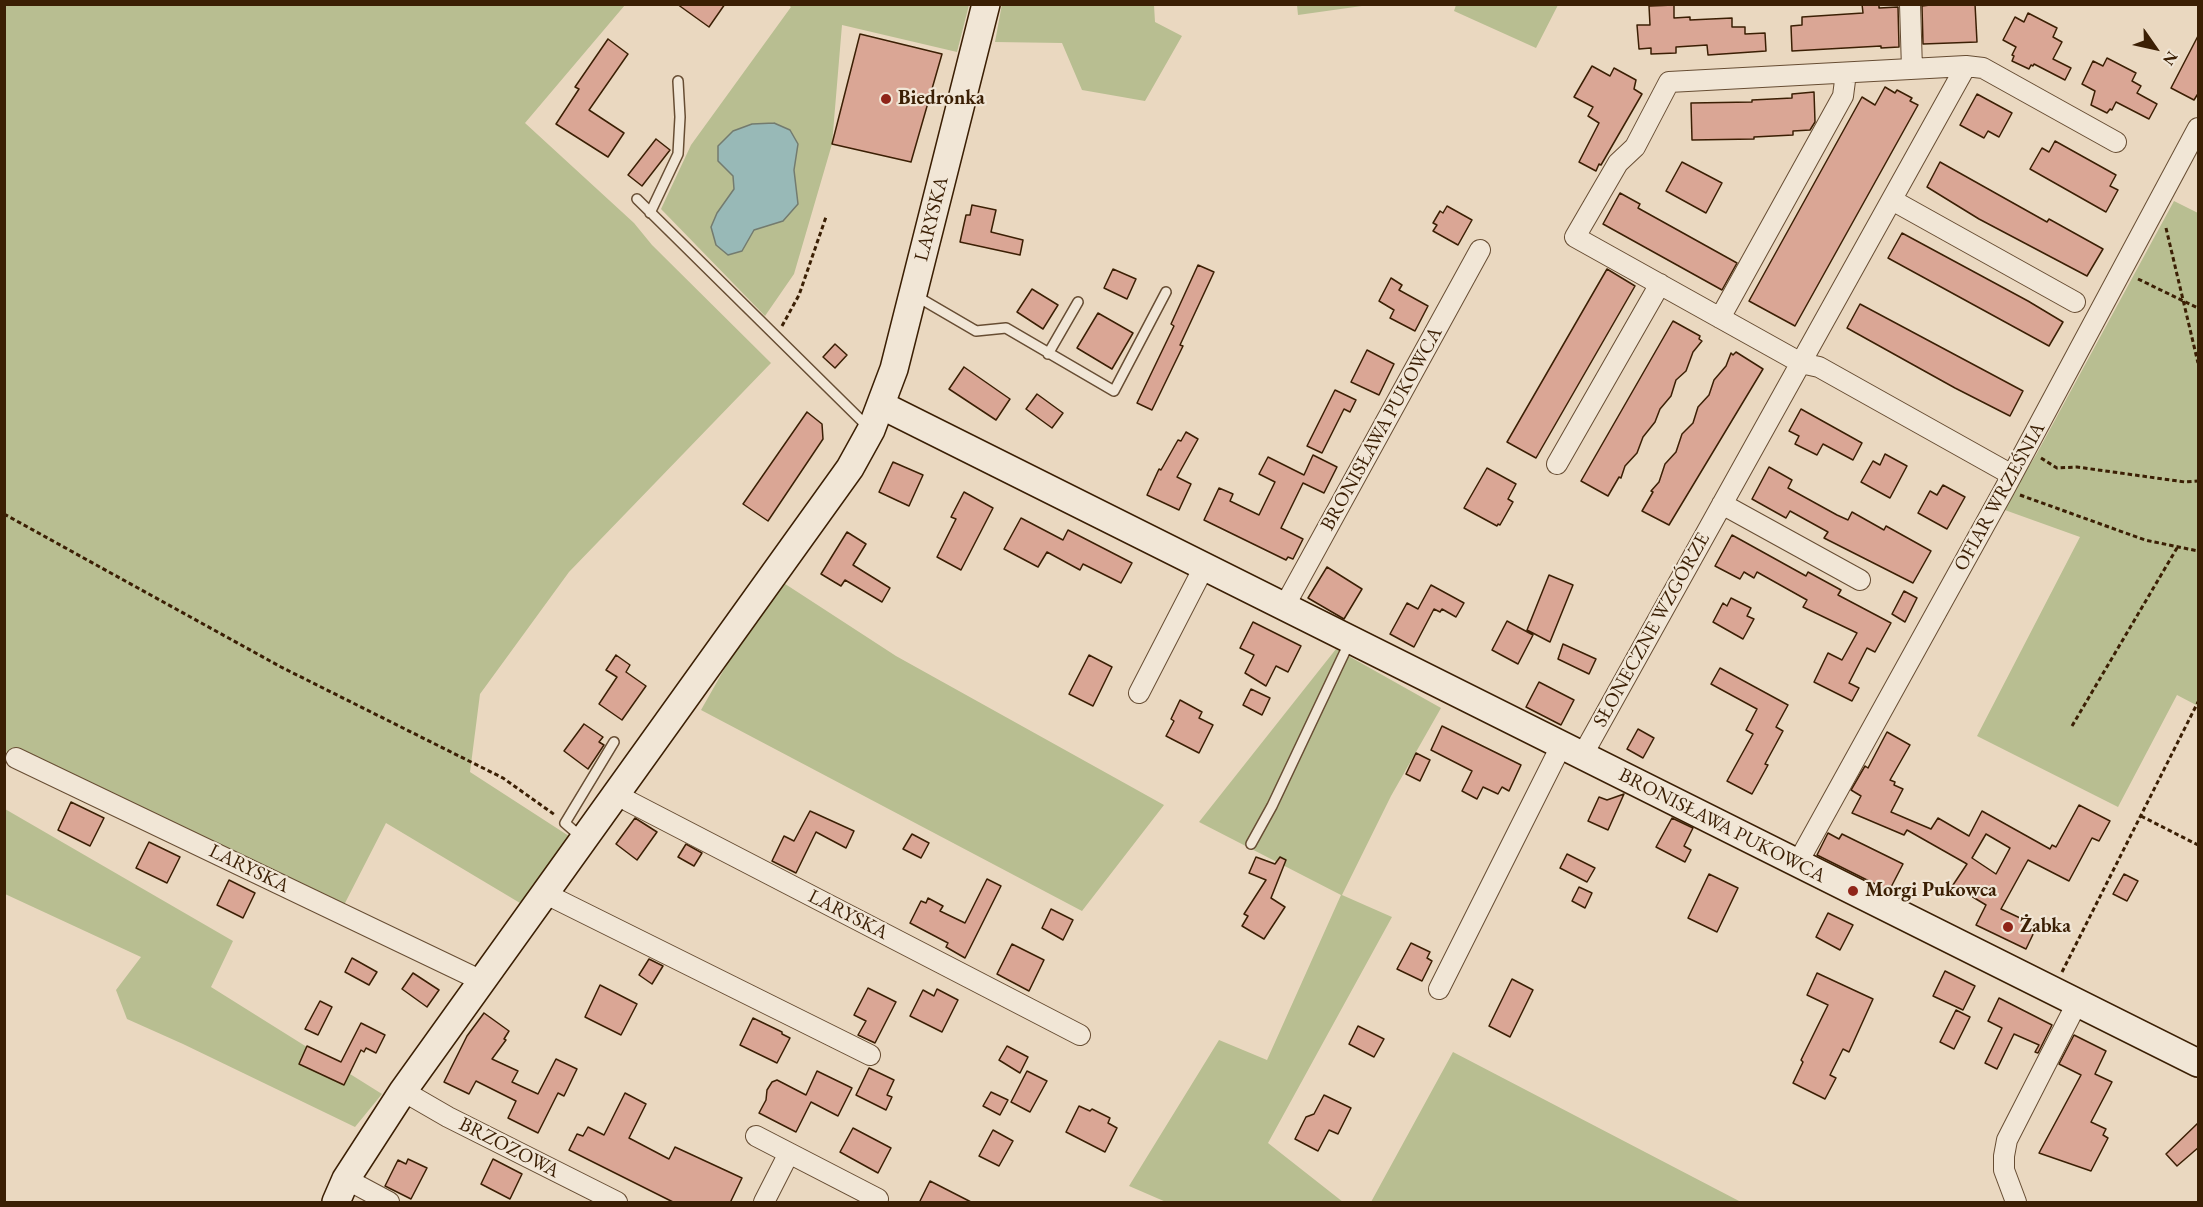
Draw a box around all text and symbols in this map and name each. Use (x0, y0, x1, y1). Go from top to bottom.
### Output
north arrow (2125, 18, 2185, 78)
text: N (2158, 47, 2183, 70)
place label: Biedronka (898, 87, 985, 111)
marker: Biedronka (879, 92, 893, 106)
street label: LARYSKA (910, 174, 954, 264)
street label: BRONISŁAWA PUKOWCA (1316, 323, 1448, 535)
street label: OFIAR WRZEŚNIA (1949, 419, 2051, 575)
street label: SŁONECZNE WZGÓRZE (1589, 529, 1715, 731)
street label: BRONISŁAWA PUKOWCA (1614, 763, 1830, 889)
street label: LARYSKA (205, 839, 293, 899)
place label: Morgi Pukowca (1865, 879, 1997, 903)
marker: Morgi Pukowca (1846, 884, 1860, 898)
street label: LARYSKA (804, 885, 892, 945)
place label: Żabka (2020, 915, 2071, 939)
marker: Żabka (2001, 920, 2015, 934)
street label: BRZOZOWA (455, 1112, 563, 1184)

